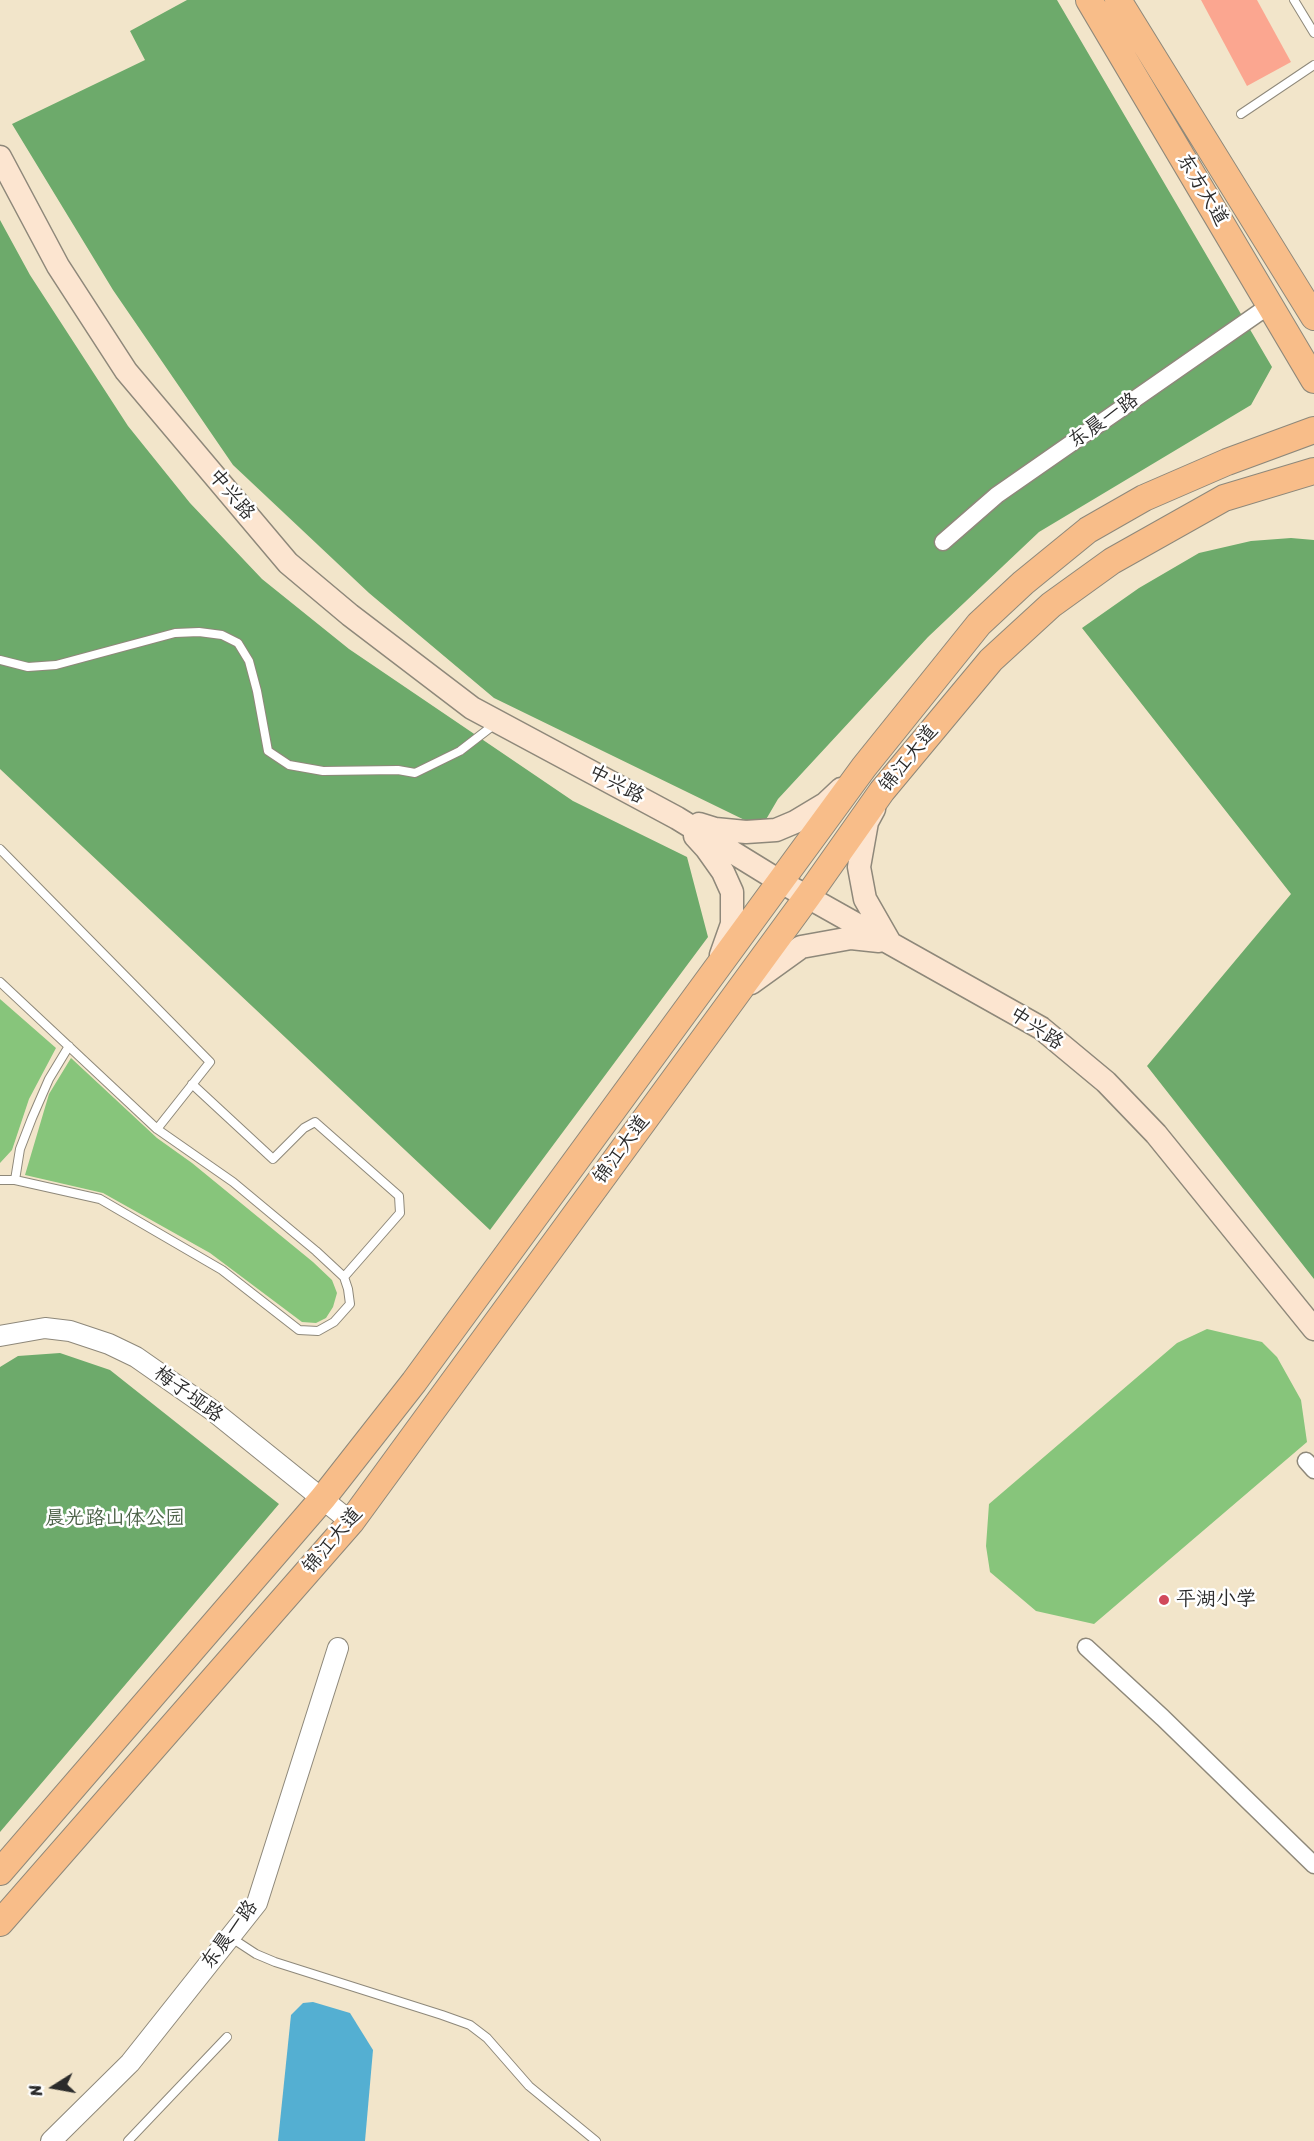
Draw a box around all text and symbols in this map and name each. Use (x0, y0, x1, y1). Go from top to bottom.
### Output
street label: 东方大道 (1171, 150, 1233, 230)
street label: 东晨一路 (1064, 388, 1144, 454)
street label: 中兴路 (203, 464, 259, 526)
street label: 锦江大道 (875, 720, 943, 798)
street label: 中兴路 (584, 760, 648, 810)
street label: 中兴路 (1004, 1002, 1068, 1056)
street label: 锦江大道 (589, 1111, 655, 1189)
street label: 梅子垭路 (149, 1362, 227, 1428)
street label: 锦江大道 (298, 1503, 368, 1579)
park label: 晨光路山体公园 (45, 1507, 185, 1531)
place label: 平湖小学 (1176, 1588, 1256, 1612)
marker: 平湖小学 (1157, 1593, 1171, 1607)
street label: 东晨一路 (196, 1896, 264, 1974)
north arrow (24, 2057, 84, 2117)
text: N (21, 2082, 51, 2099)

